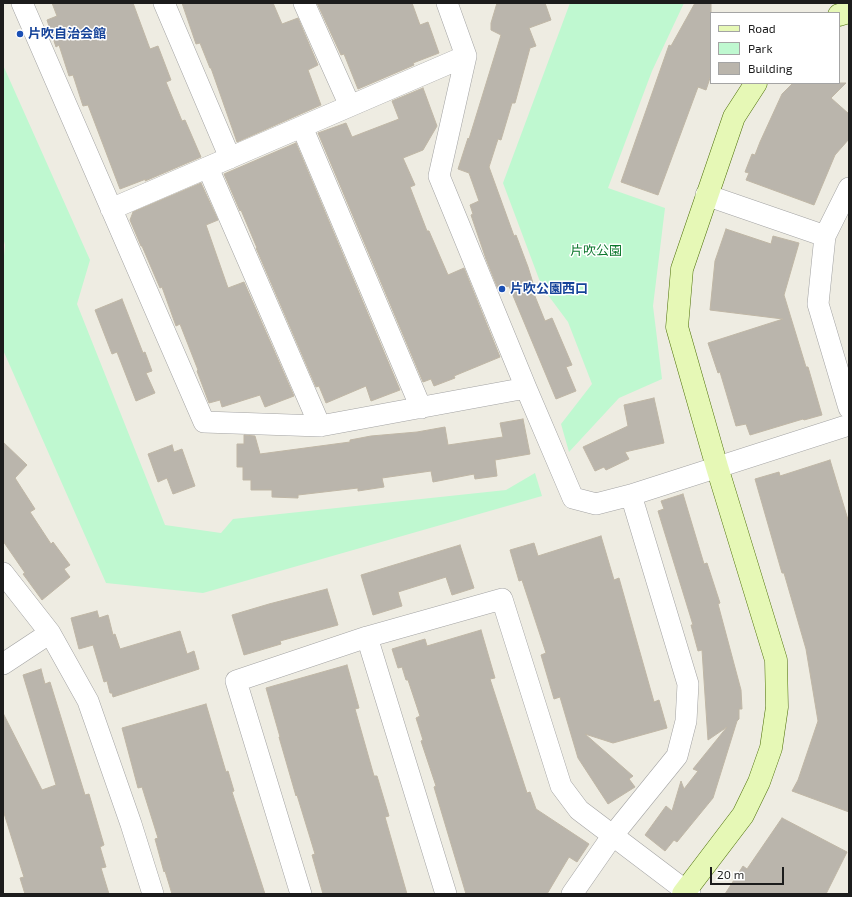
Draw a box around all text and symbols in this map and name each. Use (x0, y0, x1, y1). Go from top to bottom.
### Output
legend (710, 12, 840, 84)
text: Road (748, 21, 776, 35)
place label: 片吹自治会館 (28, 26, 106, 42)
marker: 片吹自治会館 (15, 29, 25, 39)
text: Park (748, 41, 773, 55)
text: Building (748, 61, 792, 75)
park label: 片吹公園 (570, 243, 622, 259)
place label: 片吹公園西口 (510, 281, 588, 297)
marker: 片吹公園西口 (497, 284, 507, 294)
scale bar (712, 859, 786, 885)
text: 20 m (717, 867, 744, 881)

